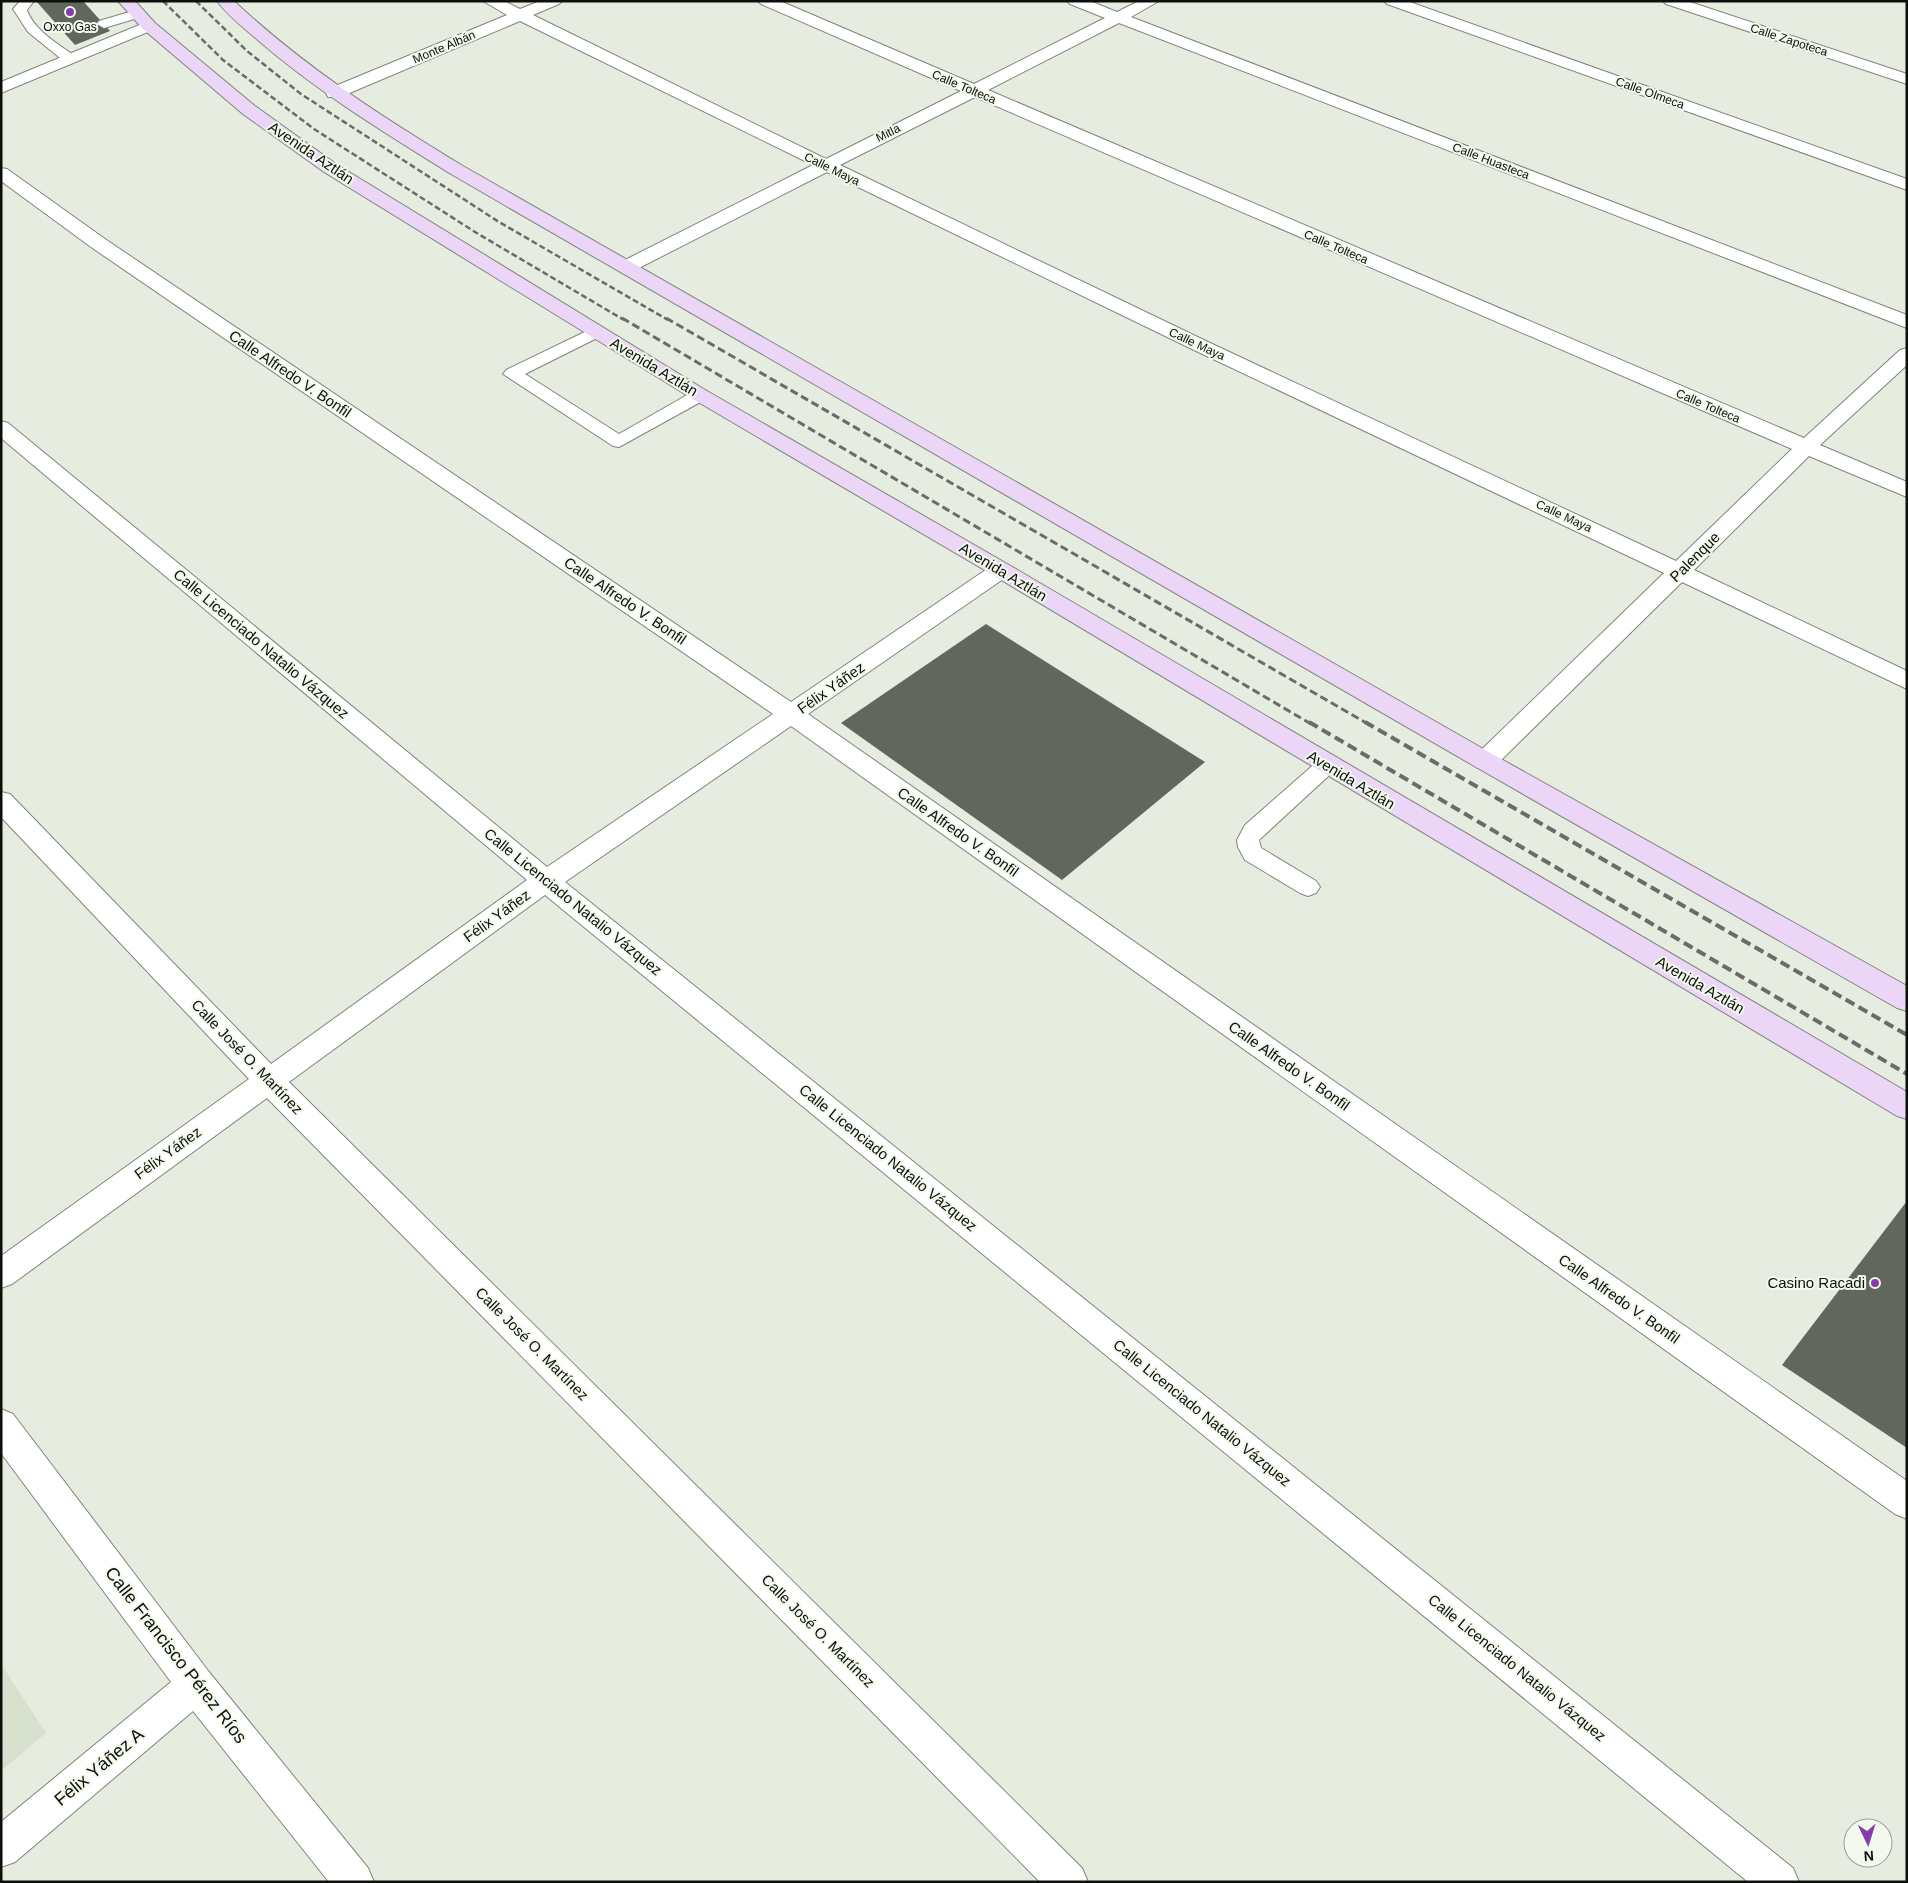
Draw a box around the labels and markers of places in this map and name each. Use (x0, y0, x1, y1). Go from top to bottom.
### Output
marker: Oxxo Gas (64, 6, 76, 18)
place label: Oxxo Gas (43, 20, 97, 34)
place label: Casino Racadi (1767, 1274, 1865, 1291)
marker: Casino Racadi (1869, 1277, 1881, 1289)

